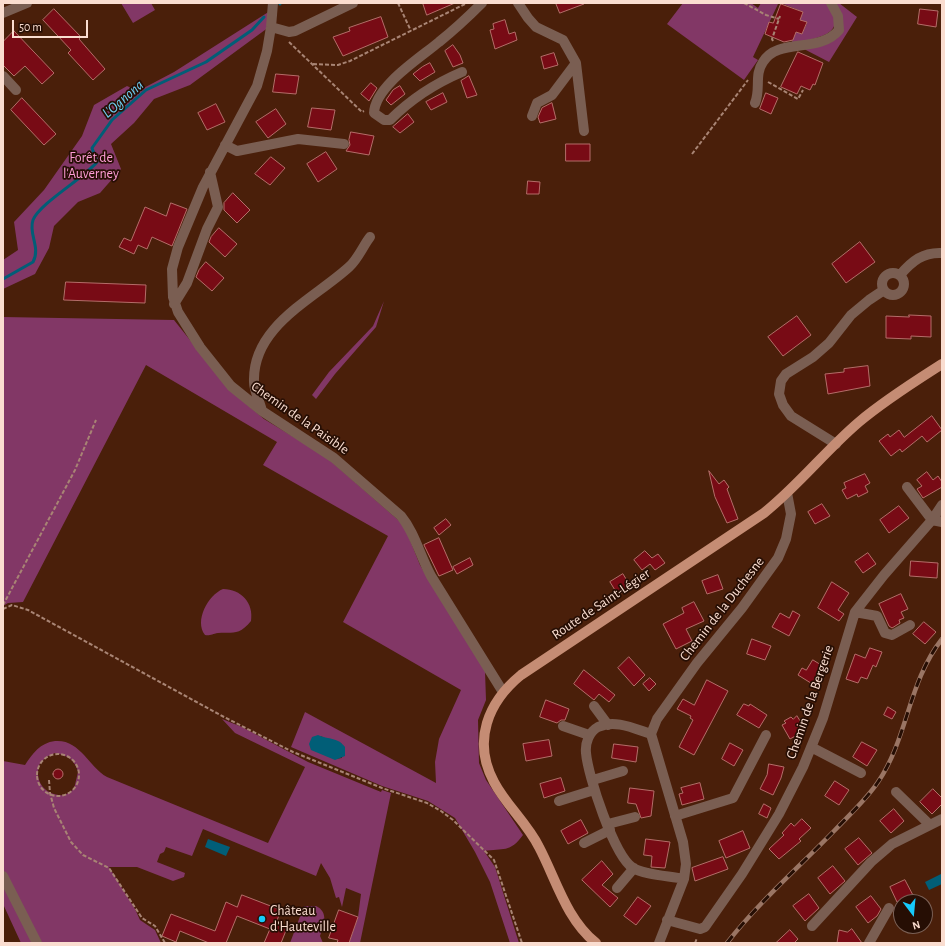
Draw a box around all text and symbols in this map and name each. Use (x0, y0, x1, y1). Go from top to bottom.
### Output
scale bar (14, 12, 90, 38)
text: 50 m (19, 21, 42, 33)
water label: L'Ognona (99, 76, 147, 122)
park label: Forêt de l'Auverney (63, 150, 119, 182)
street label: Chemin de la Paisible (248, 378, 352, 458)
street label: Chemin de la Duchesne (676, 554, 768, 664)
street label: Route de Saint-Légier (549, 565, 653, 643)
street label: Chemin de la Bergerie (783, 643, 837, 761)
north arrow (893, 894, 933, 934)
place label: Château d'Hauteville (270, 903, 336, 936)
marker: Château d'Hauteville (257, 914, 267, 924)
text: N (911, 919, 921, 931)

